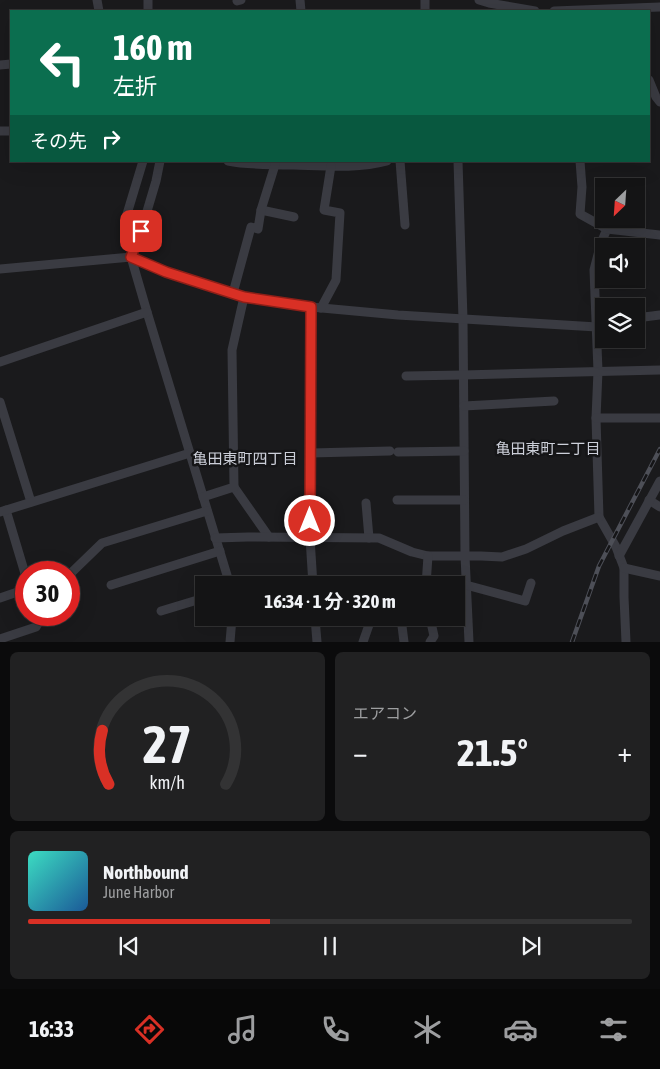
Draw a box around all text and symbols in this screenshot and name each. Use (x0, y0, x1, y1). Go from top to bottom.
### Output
text: 160 m (113, 27, 192, 67)
icon: left (30, 30, 95, 95)
text: 左折 (113, 73, 157, 99)
icon: right (97, 125, 125, 153)
text: その先 (30, 130, 87, 152)
north arrow (595, 178, 645, 228)
map controls (595, 178, 645, 348)
pin (120, 210, 162, 252)
icon: arrive (127, 217, 155, 245)
button: sound (595, 238, 645, 288)
button: layers (595, 298, 645, 348)
district label: 亀田東町二丁目 (495, 440, 601, 457)
district label: 亀田東町四丁目 (192, 450, 298, 467)
position arrow (283, 494, 335, 546)
speed limit sign: 30 (15, 561, 80, 626)
text: 16:34 · 1 分 · 320 m (264, 590, 396, 612)
text: エアコン (353, 704, 417, 722)
text: 27 (143, 714, 192, 774)
text: 21.5° (457, 731, 528, 774)
text: − (353, 736, 368, 768)
text: + (617, 736, 632, 768)
text: km/h (150, 772, 185, 793)
text: Northbound (103, 861, 189, 883)
text: June Harbor (103, 883, 174, 901)
icon: previous (115, 932, 143, 960)
icon: pause (316, 932, 344, 960)
icon: next (517, 932, 545, 960)
icon: directions (132, 1012, 167, 1047)
icon: music (225, 1012, 260, 1047)
icon: phone (318, 1012, 353, 1047)
icon: climate (410, 1012, 445, 1047)
icon: car (503, 1012, 538, 1047)
icon: filters (596, 1012, 631, 1047)
text: 16:33 (29, 1016, 74, 1042)

